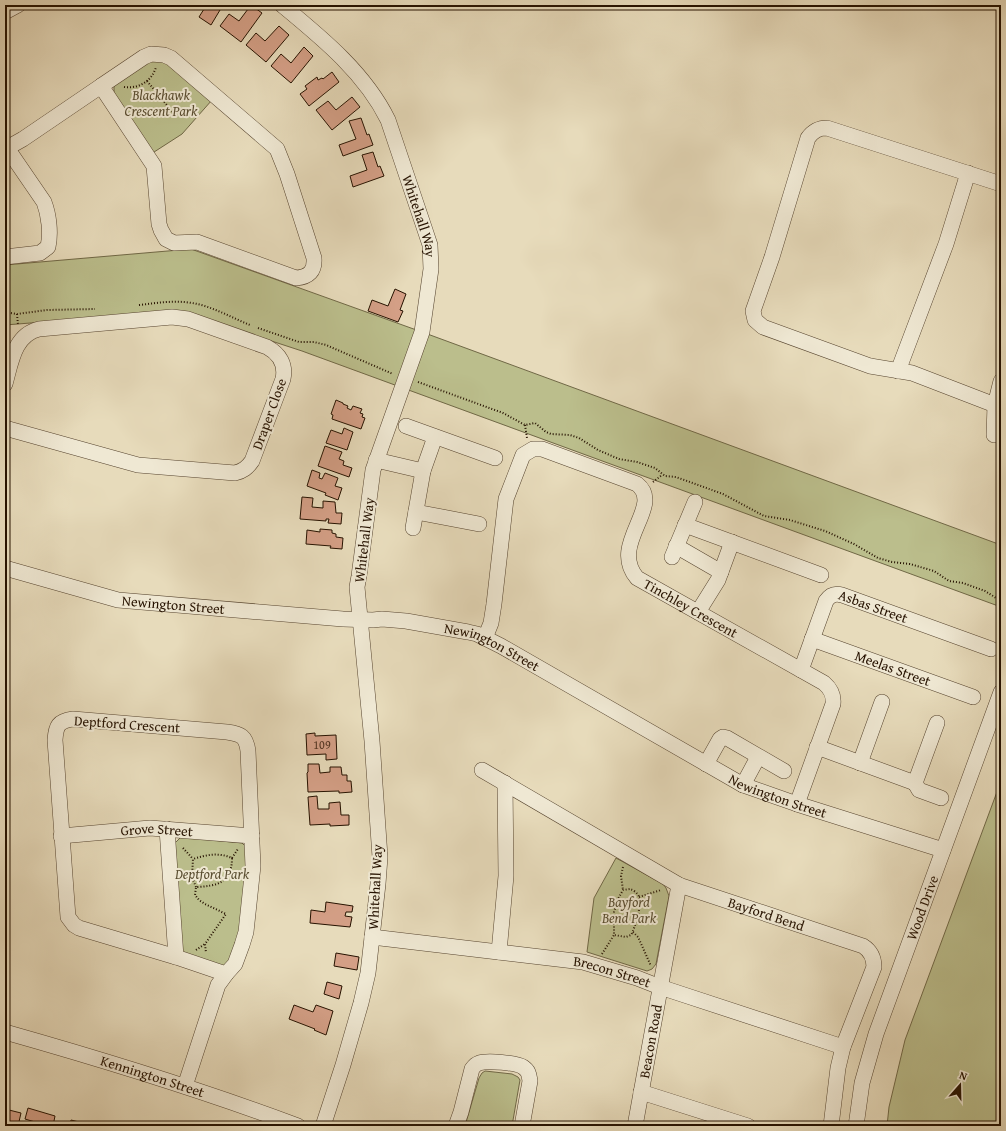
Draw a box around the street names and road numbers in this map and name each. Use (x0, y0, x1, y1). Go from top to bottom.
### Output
street label: Whitehall Way (397, 172, 441, 258)
street label: Draper Close (247, 375, 291, 452)
street label: Whitehall Way (349, 496, 379, 584)
street label: Tinchley Crescent (640, 574, 741, 643)
street label: Asbas Street (836, 585, 910, 628)
street label: Newington Street (121, 590, 226, 619)
street label: Newington Street (443, 618, 543, 676)
street label: Meelas Street (852, 645, 934, 691)
street label: Deptford Crescent (73, 710, 181, 738)
street label: Newington Street (725, 769, 829, 823)
street label: Grove Street (120, 818, 194, 841)
street label: Whitehall Way (363, 844, 387, 930)
street label: Wood Drive (901, 872, 943, 943)
street label: Bayford Bend (725, 892, 807, 936)
street label: Brecon Street (572, 951, 654, 992)
street label: Beacon Road (634, 1002, 667, 1080)
street label: Kennington Street (98, 1050, 207, 1102)

